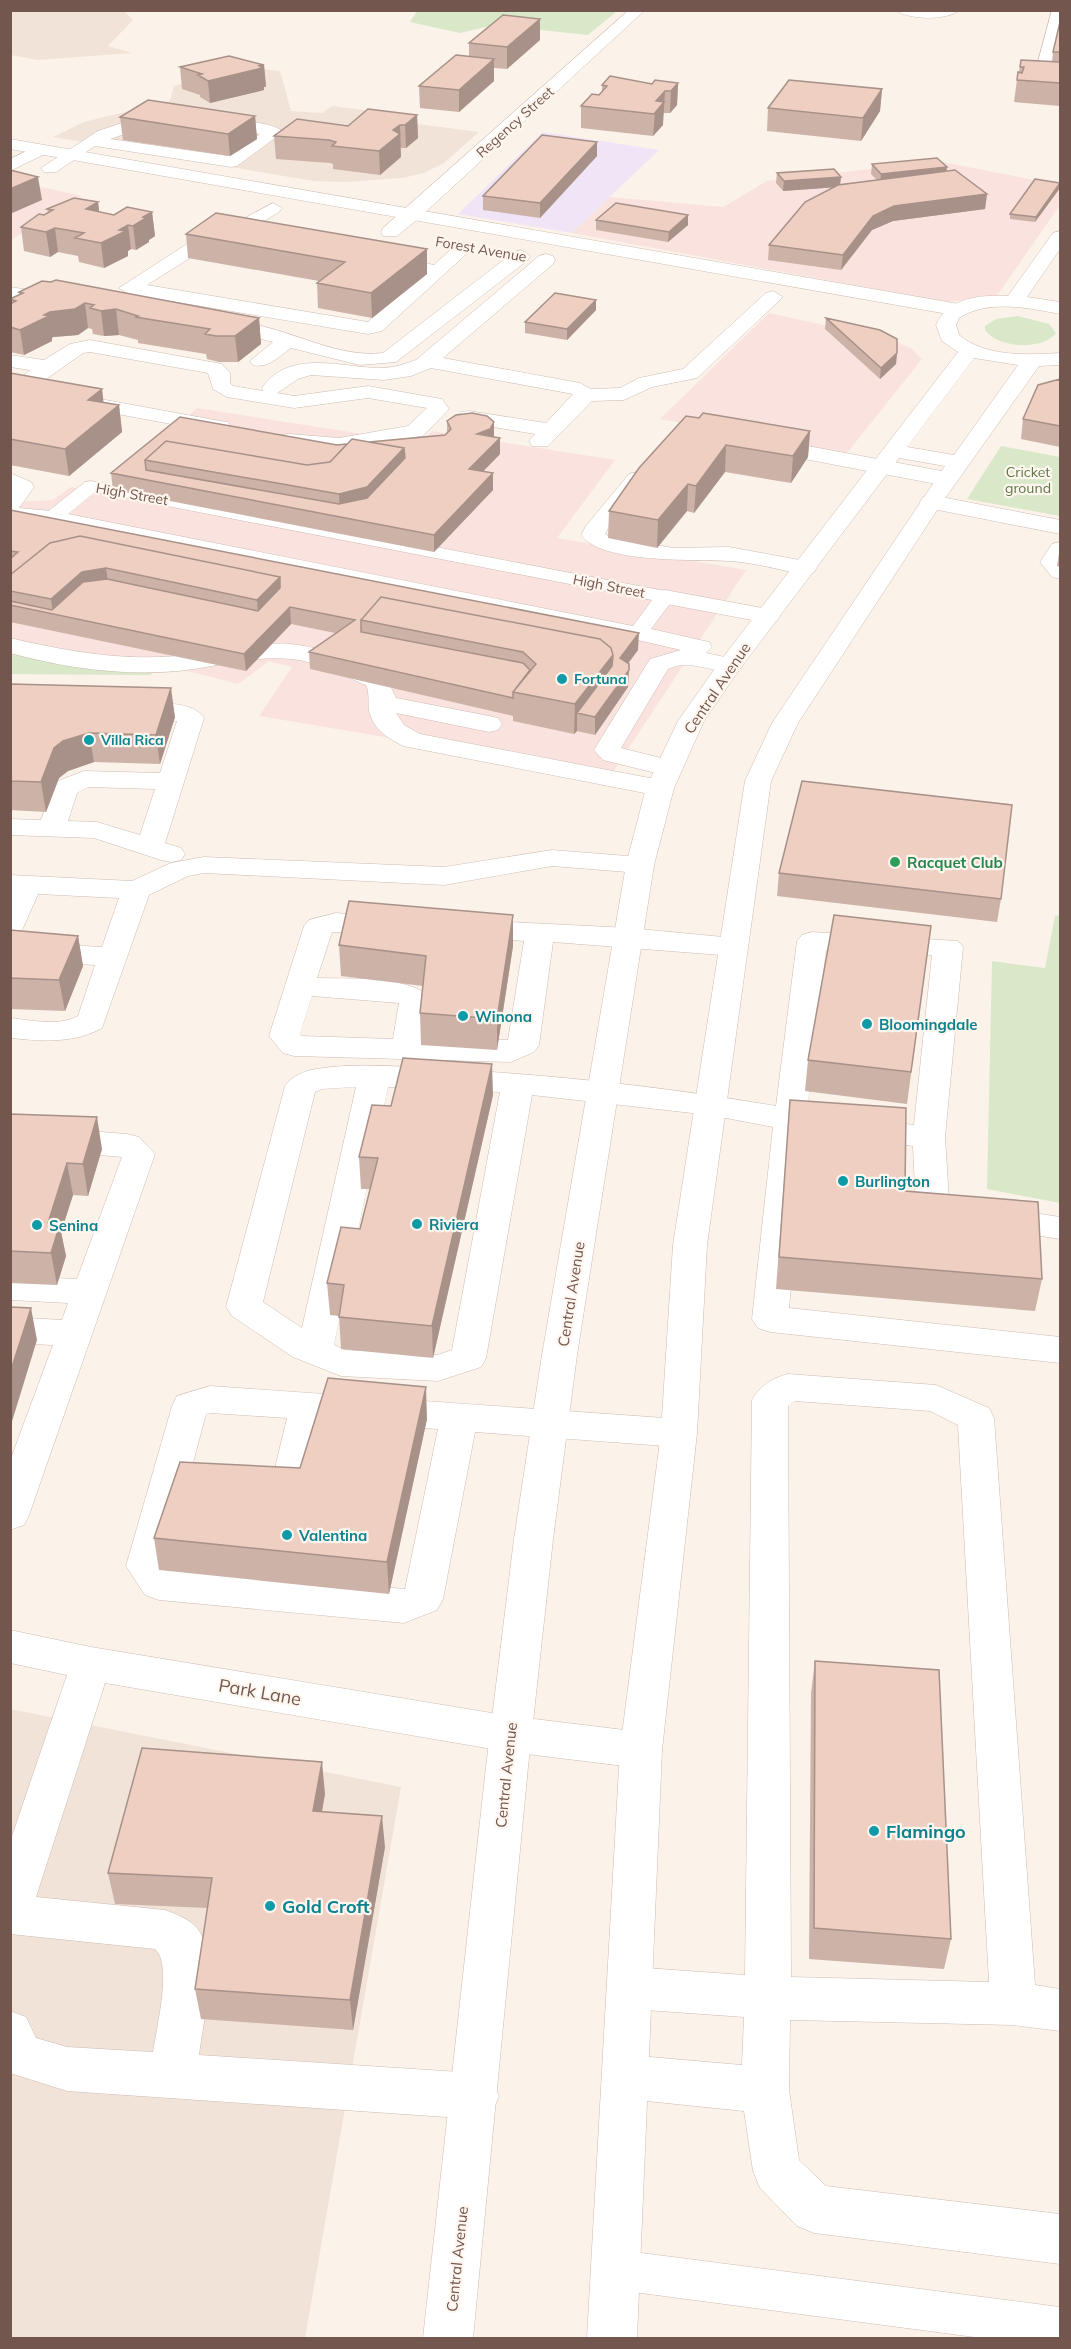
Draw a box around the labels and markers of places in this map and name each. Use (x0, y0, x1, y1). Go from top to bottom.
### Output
place label: Fortuna (574, 670, 627, 688)
marker: Fortuna (555, 672, 569, 686)
place label: Villa Rica (100, 731, 164, 749)
marker: Villa Rica (82, 733, 96, 747)
place label: Racquet Club (907, 853, 1003, 872)
marker: Racquet Club (888, 855, 902, 869)
place label: Winona (475, 1007, 532, 1026)
marker: Winona (456, 1009, 470, 1023)
place label: Bloomingdale (879, 1015, 978, 1034)
marker: Bloomingdale (860, 1017, 874, 1031)
place label: Burlington (855, 1172, 930, 1191)
marker: Burlington (836, 1174, 850, 1188)
place label: Riviera (429, 1215, 479, 1234)
place label: Senina (49, 1216, 98, 1235)
marker: Riviera (410, 1217, 424, 1231)
marker: Senina (30, 1218, 44, 1232)
place label: Valentina (298, 1526, 367, 1545)
marker: Valentina (280, 1528, 294, 1542)
place label: Flamingo (886, 1820, 966, 1843)
marker: Flamingo (867, 1824, 881, 1838)
place label: Gold Croft (282, 1895, 370, 1918)
marker: Gold Croft (263, 1899, 277, 1913)

